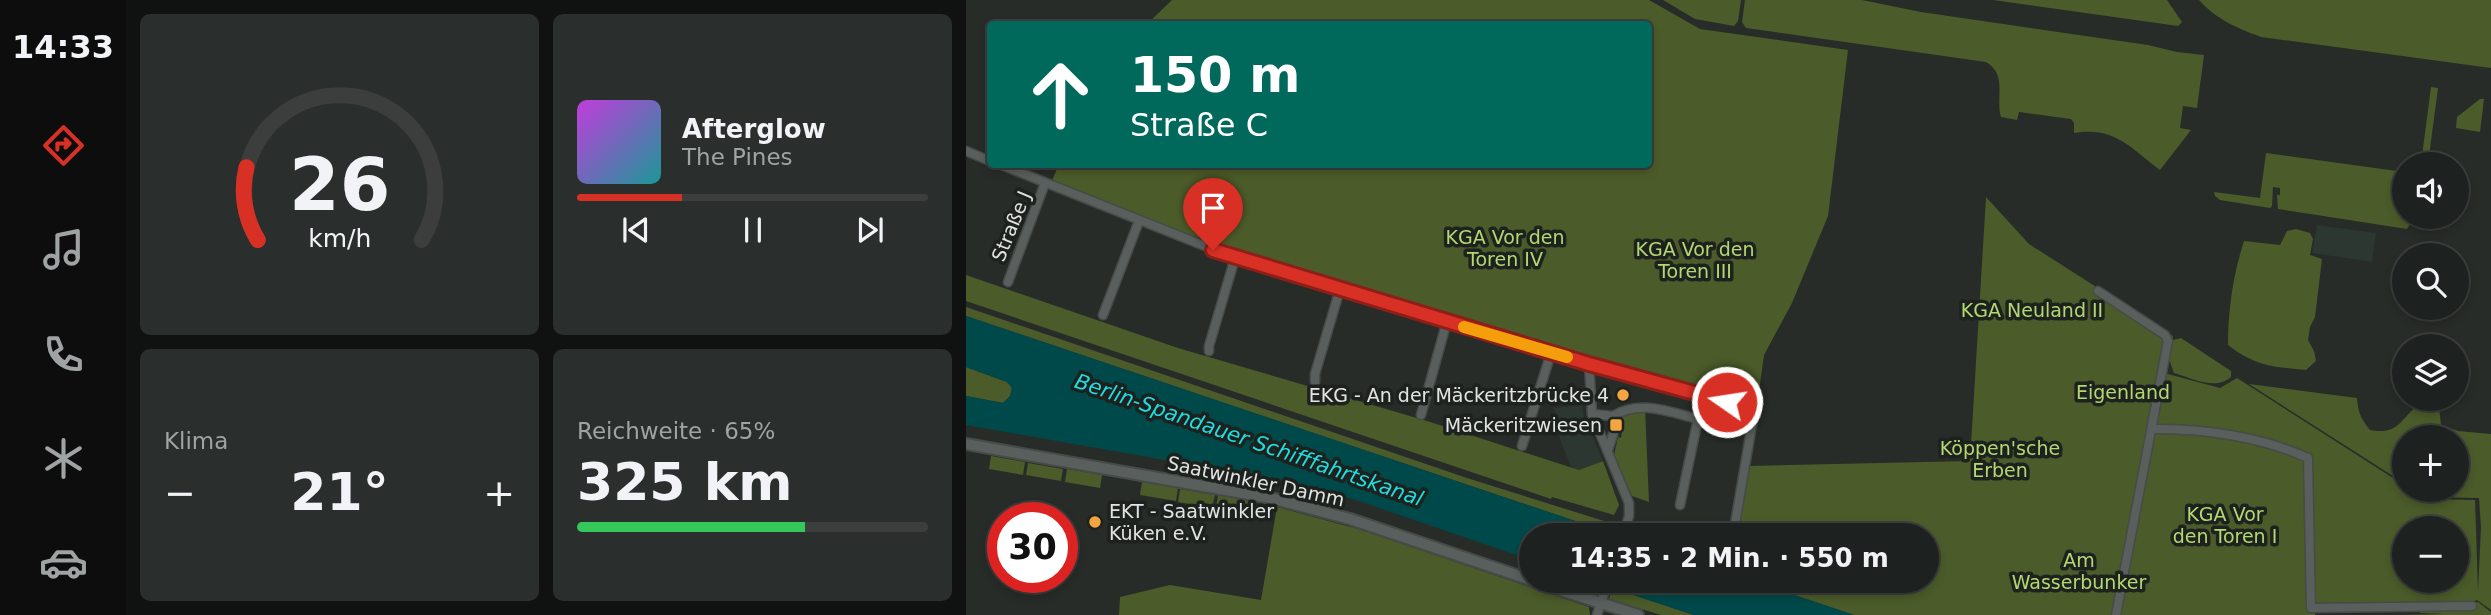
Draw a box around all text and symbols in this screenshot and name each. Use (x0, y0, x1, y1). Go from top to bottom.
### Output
text: 14:33 (12, 28, 114, 66)
text: 150 m (1130, 47, 1300, 104)
icon: ahead (1015, 49, 1106, 140)
text: Straße C (1130, 106, 1268, 144)
text: Afterglow (682, 114, 826, 144)
icon: directions (39, 121, 88, 170)
text: 26 (289, 143, 390, 228)
text: The Pines (682, 144, 793, 170)
map controls (2392, 152, 2469, 593)
button: sound (2392, 152, 2469, 229)
pin (1183, 178, 1243, 250)
street label: Straße J (987, 187, 1035, 265)
icon: arrive (1194, 189, 1232, 227)
icon: previous (617, 211, 655, 249)
icon: pause (734, 211, 772, 249)
icon: next (851, 211, 889, 249)
text: km/h (308, 224, 371, 253)
icon: music (39, 225, 88, 274)
park label: KGA Vor den Toren IV (1445, 226, 1565, 270)
park label: KGA Vor den Toren III (1635, 238, 1755, 282)
button: search (2392, 243, 2469, 320)
park label: KGA Neuland II (1961, 299, 2103, 321)
icon: phone (39, 330, 88, 379)
button: layers (2392, 334, 2469, 411)
position arrow (1690, 365, 1764, 439)
water label: Berlin-Spandauer Schifffahrtskanal (1072, 369, 1426, 511)
park label: Eigenland (2076, 381, 2170, 403)
place label: EKG - An der Mäckeritzbrücke 4 (1309, 384, 1609, 406)
marker: EKG - An der Mäckeritzbrücke 4 (1615, 387, 1631, 403)
place label: Mäckeritzwiesen (1445, 414, 1602, 436)
marker: Mäckeritzwiesen (1608, 417, 1624, 433)
text: Reichweite · 65% (577, 418, 775, 444)
button: + (2392, 425, 2469, 502)
text: Klima (164, 428, 228, 454)
icon: climate (39, 434, 88, 483)
park label: Köppen'sche Erben (1940, 437, 2060, 481)
street label: Saatwinkler Damm (1165, 451, 1347, 511)
text: 325 km (577, 452, 792, 512)
text: 21° (290, 462, 389, 522)
text: − (164, 471, 196, 515)
text: + (483, 471, 515, 515)
place label: EKT - Saatwinkler Küken e.V. (1109, 500, 1274, 544)
speed limit sign: 30 (987, 502, 1078, 593)
park label: KGA Vor den Toren I (2173, 503, 2277, 547)
marker: EKT - Saatwinkler Küken e.V. (1087, 514, 1103, 530)
button: − (2392, 516, 2469, 593)
icon: car (39, 538, 88, 587)
text: 14:35 · 2 Min. · 550 m (1569, 543, 1889, 573)
park label: Am Wasserbunker (2012, 549, 2146, 593)

